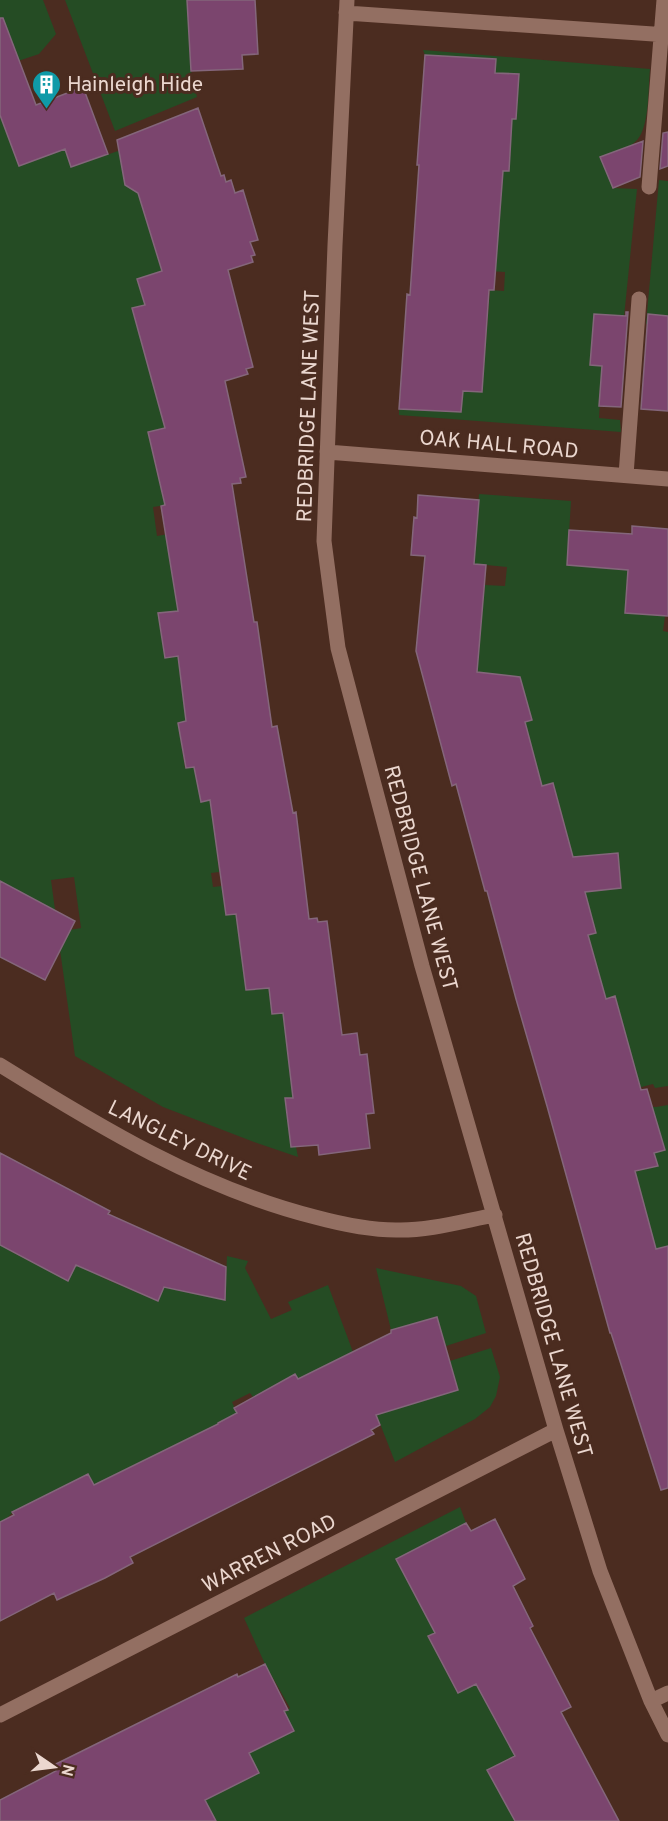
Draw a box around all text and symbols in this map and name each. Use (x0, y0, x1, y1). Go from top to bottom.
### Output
building icon: Hainleigh Hide (30, 68, 62, 110)
place label: Hainleigh Hide (67, 72, 203, 99)
street label: REDBRIDGE LANE WEST (292, 289, 327, 523)
street label: OAK HALL ROAD (418, 425, 580, 466)
street label: REDBRIDGE LANE WEST (376, 763, 463, 994)
street label: LANGLEY DRIVE (103, 1095, 256, 1188)
street label: REDBRIDGE LANE WEST (508, 1230, 598, 1461)
street label: WARREN ROAD (198, 1509, 341, 1600)
north arrow (24, 1737, 84, 1797)
text: N (56, 1762, 78, 1778)

